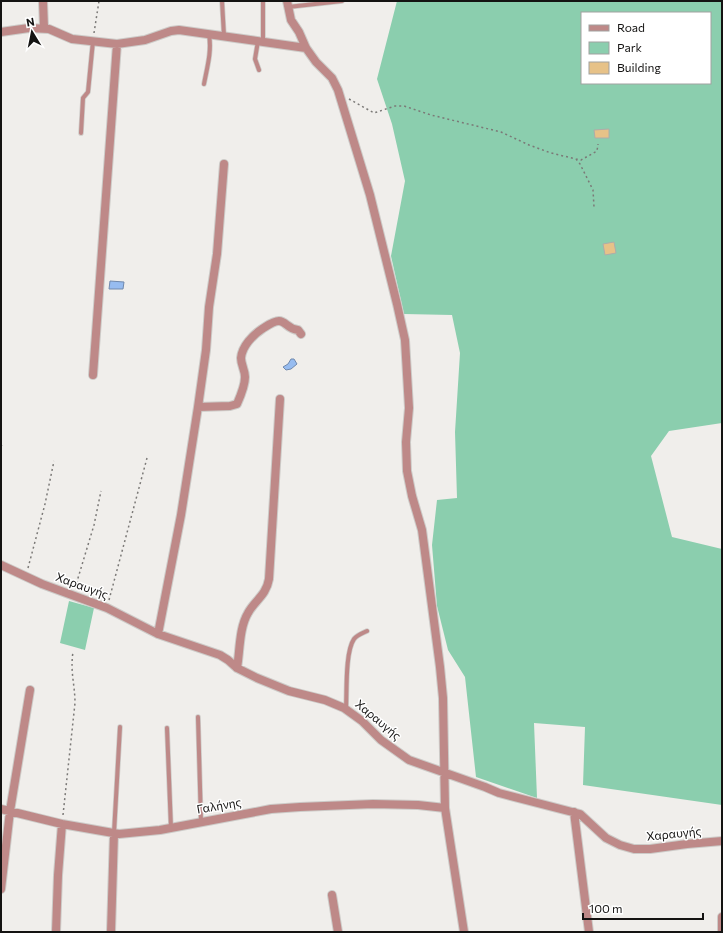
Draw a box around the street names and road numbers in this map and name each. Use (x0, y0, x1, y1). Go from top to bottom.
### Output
street label: Χαραυγής (54, 569, 111, 601)
street label: Χαραυγής (353, 696, 404, 742)
street label: Γαλήνης (195, 794, 242, 816)
street label: Χαραυγής (646, 823, 702, 843)

